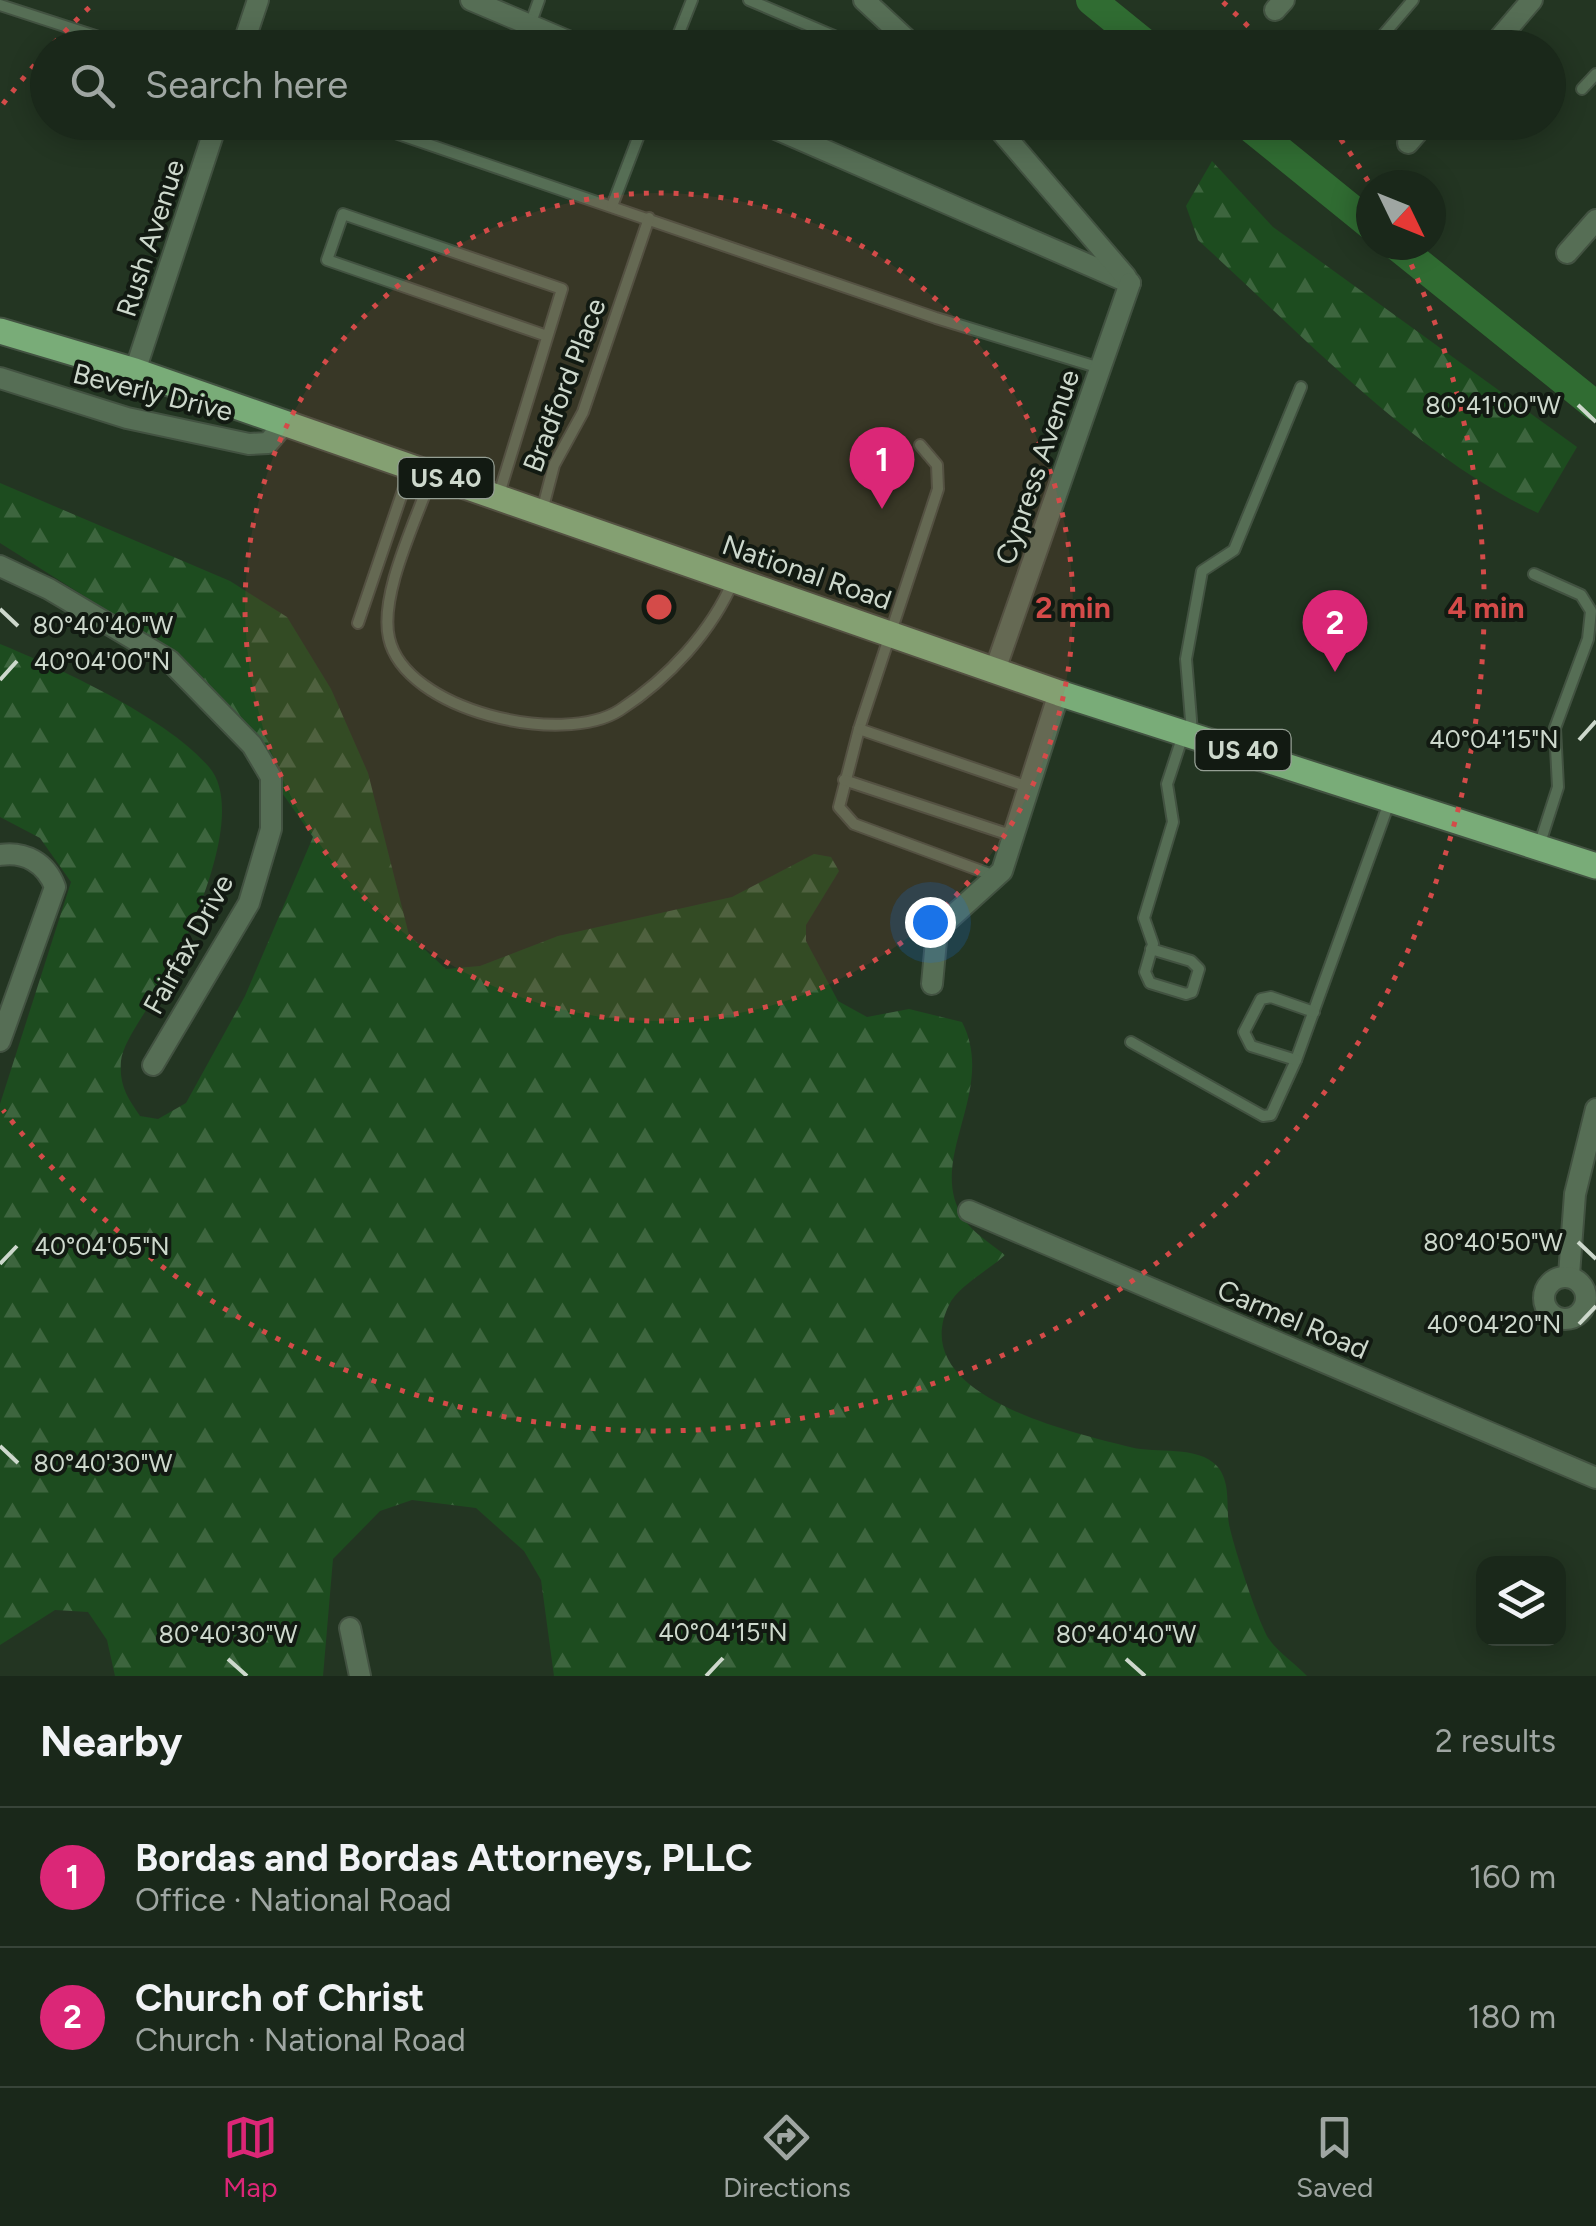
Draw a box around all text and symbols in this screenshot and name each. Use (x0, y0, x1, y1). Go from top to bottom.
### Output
search box (30, 30, 1566, 140)
icon: search (65, 58, 120, 113)
text: Search here (145, 62, 348, 108)
street label: Rush Avenue (109, 155, 191, 321)
north arrow (1356, 170, 1446, 260)
street label: Bradford Place (515, 293, 613, 477)
street label: Beverly Drive (70, 356, 236, 428)
street label: Cypress Avenue (988, 365, 1086, 569)
text: 80°41'00"W (1425, 390, 1561, 420)
pin: 1 (850, 426, 914, 509)
road number: US 40 (398, 458, 494, 498)
street label: National Road (718, 527, 896, 617)
centre of rings (641, 589, 677, 625)
text: 2 min (1035, 589, 1111, 626)
text: 4 min (1447, 589, 1525, 626)
pin: 2 (1302, 590, 1368, 672)
text: 80°40'40"W (33, 610, 173, 640)
text: 40°04'00"N (34, 646, 170, 676)
text: 40°04'15"N (1429, 724, 1559, 754)
road number: US 40 (1196, 730, 1290, 770)
street label: Fairfax Drive (136, 868, 240, 1020)
your location (905, 897, 956, 948)
text: 80°40'50"W (1423, 1227, 1563, 1257)
text: 40°04'05"N (34, 1231, 170, 1261)
street label: Carmel Road (1212, 1272, 1374, 1366)
text: 40°04'20"N (1427, 1309, 1561, 1339)
text: 80°40'30"W (34, 1448, 172, 1478)
map controls (1476, 1556, 1566, 1646)
button: layers (1476, 1556, 1566, 1646)
text: 40°04'15"N (658, 1617, 788, 1647)
text: 80°40'30"W (159, 1619, 297, 1649)
text: 80°40'40"W (1056, 1619, 1196, 1649)
text: Nearby (40, 1716, 182, 1767)
text: 2 results (1435, 1722, 1556, 1760)
text: Bordas and Bordas Attorneys, PLLC (135, 1835, 753, 1881)
text: 1 (66, 1858, 79, 1896)
text: 160 m (1469, 1858, 1556, 1896)
text: Office · National Road (135, 1881, 452, 1919)
text: Church of Christ (135, 1975, 424, 2021)
text: 2 (63, 1998, 82, 2036)
text: 180 m (1467, 1998, 1556, 2036)
text: Church · National Road (135, 2021, 466, 2059)
tab: Map (223, 2110, 278, 2204)
tab: Directions (723, 2110, 851, 2204)
tab: Saved (1296, 2110, 1373, 2204)

